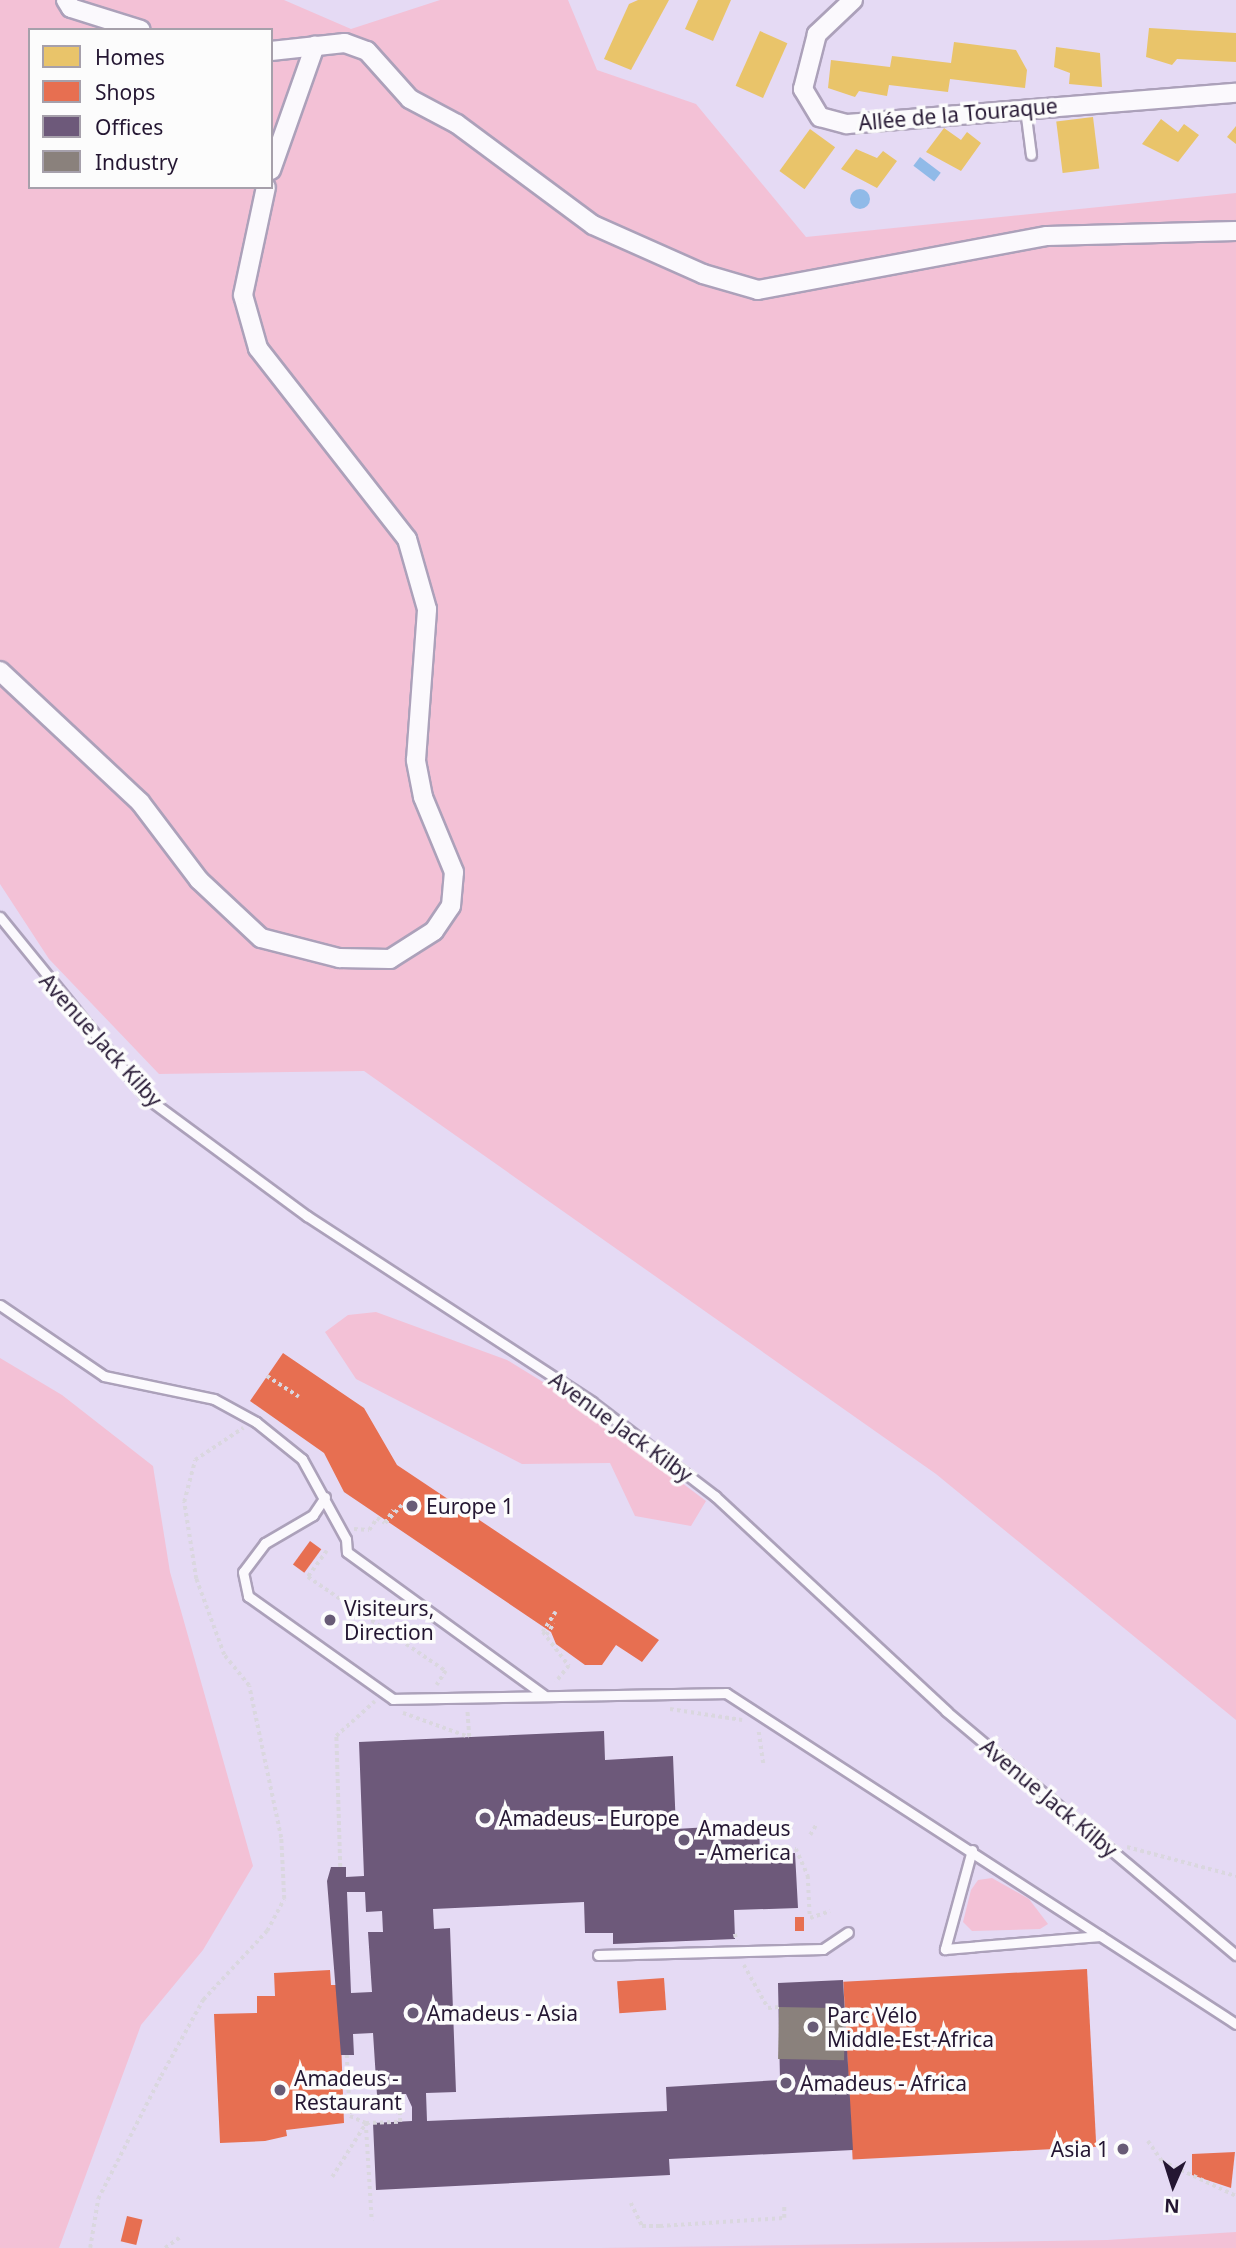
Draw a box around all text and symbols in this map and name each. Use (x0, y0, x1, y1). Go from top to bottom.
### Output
legend (28, 28, 273, 189)
text: Homes (95, 43, 165, 71)
text: Shops (95, 78, 155, 106)
street label: Allée de la Touraque (857, 93, 1059, 135)
text: Offices (95, 113, 163, 141)
text: Industry (95, 148, 178, 176)
street label: Avenue Jack Kilby (35, 968, 167, 1112)
street label: Avenue Jack Kilby (545, 1367, 697, 1487)
place label: Europe 1 (426, 1493, 514, 1519)
marker: Europe 1 (404, 1498, 420, 1514)
place label: Visiteurs, Direction (344, 1595, 434, 1645)
marker: Visiteurs, Direction (322, 1612, 338, 1628)
street label: Avenue Jack Kilby (976, 1734, 1122, 1862)
place label: Amadeus - Europe (499, 1805, 680, 1831)
marker: Amadeus - Europe (477, 1810, 493, 1826)
place label: Amadeus - America (698, 1815, 791, 1865)
marker: Amadeus - America (676, 1832, 692, 1848)
place label: Amadeus - Asia (427, 2000, 578, 2026)
place label: Parc Vélo Middle-Est-Africa (827, 2002, 994, 2052)
marker: Amadeus - Asia (405, 2005, 421, 2021)
marker: Parc Vélo Middle-Est-Africa (805, 2019, 821, 2035)
place label: Amadeus - Restaurant (294, 2065, 402, 2115)
place label: Amadeus - Africa (800, 2070, 967, 2096)
marker: Amadeus - Africa (778, 2075, 794, 2091)
marker: Amadeus - Restaurant (272, 2082, 288, 2098)
place label: Asia 1 (1051, 2136, 1109, 2162)
marker: Asia 1 (1115, 2141, 1131, 2157)
north arrow (1138, 2150, 1208, 2220)
text: N (1164, 2193, 1180, 2219)

